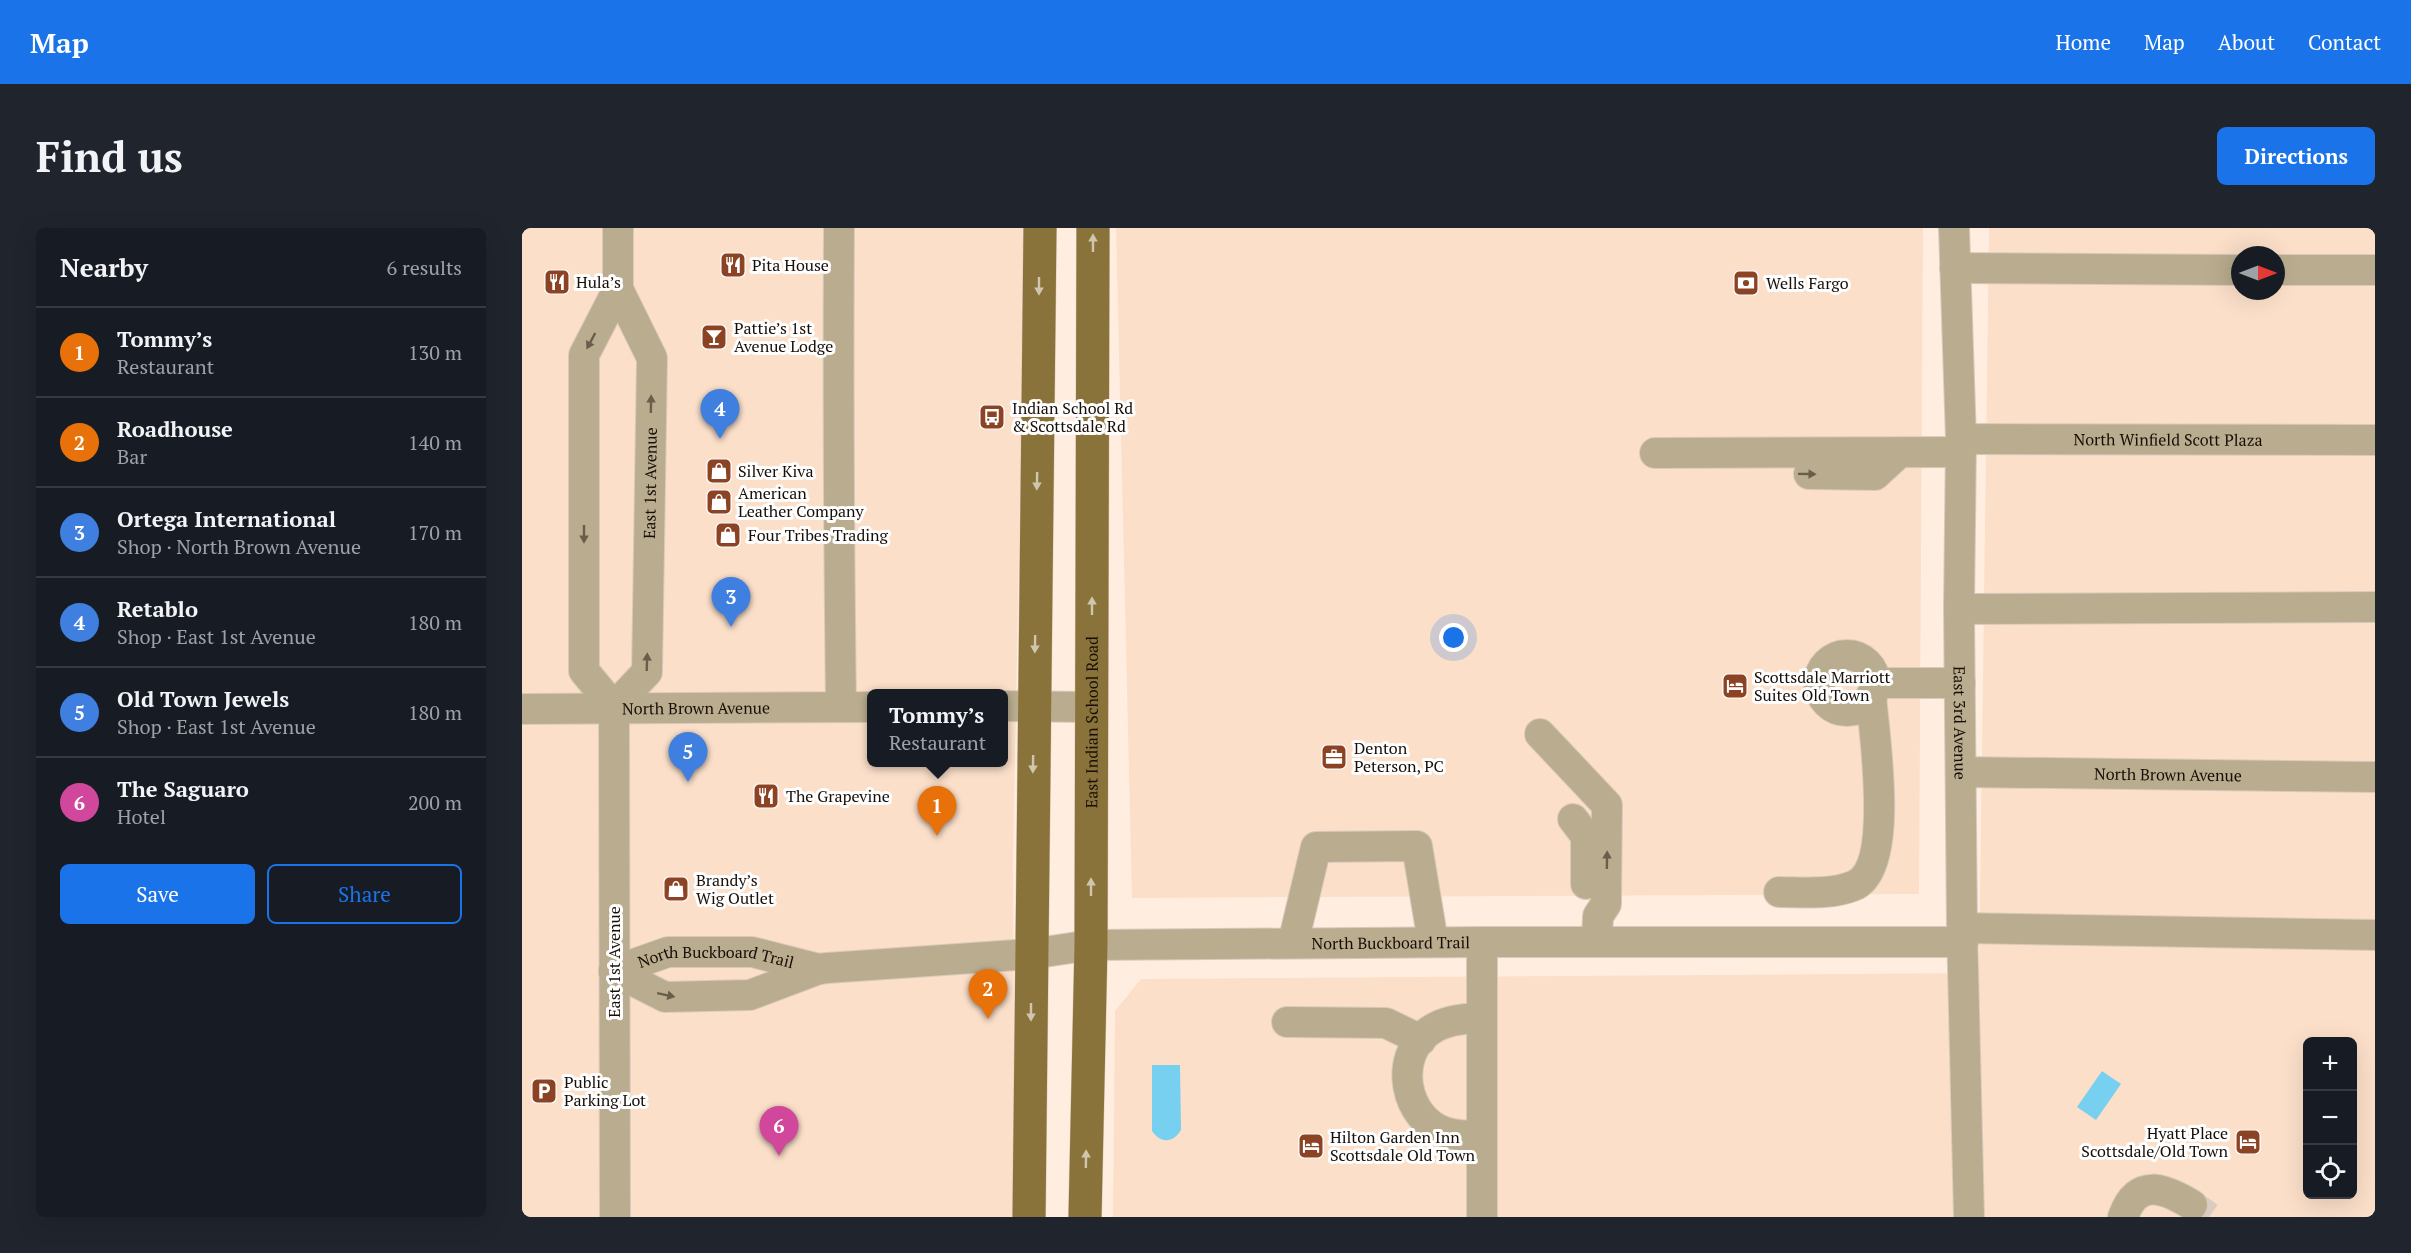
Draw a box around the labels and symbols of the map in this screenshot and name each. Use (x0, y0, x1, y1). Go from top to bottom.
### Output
one-way arrow (1088, 234, 1098, 253)
north arrow (2231, 246, 2285, 300)
restaurant icon: Pita House (718, 250, 748, 280)
place label: Pita House (752, 254, 829, 276)
restaurant icon: Hula’s (542, 267, 572, 297)
bank icon: Wells Fargo (1731, 268, 1761, 298)
place label: Hula’s (576, 271, 621, 293)
place label: Wells Fargo (1766, 272, 1849, 294)
one-way arrow (1034, 277, 1044, 296)
place label: Pattie’s 1st Avenue Lodge (734, 317, 833, 357)
bar icon: Pattie’s 1st Avenue Lodge (699, 322, 729, 352)
one-way arrow (586, 332, 596, 349)
pin: 4 (700, 390, 740, 439)
one-way arrow (647, 395, 656, 414)
place label: Indian School Rd & Scottsdale Rd (1012, 397, 1133, 437)
bus stop icon: Indian School Rd & Scottsdale Rd (977, 402, 1007, 432)
street label: East 1st Avenue (638, 427, 662, 539)
street label: North Winfield Scott Plaza (2073, 428, 2263, 451)
shop icon: Silver Kiva (704, 456, 734, 486)
place label: Silver Kiva (738, 460, 813, 482)
one-way arrow (1798, 469, 1817, 479)
one-way arrow (1032, 472, 1042, 491)
place label: American Leather Company (738, 482, 865, 522)
shop icon: American Leather Company (704, 487, 734, 517)
shop icon: Four Tribes Trading (713, 520, 743, 550)
one-way arrow (579, 524, 589, 543)
place label: Four Tribes Trading (748, 524, 889, 546)
pin: 3 (712, 578, 750, 627)
one-way arrow (1087, 597, 1097, 616)
your location (1439, 623, 1468, 652)
one-way arrow (1030, 635, 1040, 654)
street label: East Indian School Road (1080, 636, 1103, 808)
one-way arrow (643, 652, 652, 671)
place label: Scottsdale Marriott Suites Old Town (1754, 666, 1891, 706)
street label: East 3rd Avenue (1949, 666, 1972, 780)
hotel icon: Scottsdale Marriott Suites Old Town (1720, 671, 1750, 701)
street label: North Brown Avenue (622, 697, 770, 719)
pin: 5 (668, 732, 708, 782)
place label: Denton Peterson, PC (1354, 737, 1444, 777)
office icon: Denton Peterson, PC (1319, 742, 1349, 772)
one-way arrow (1029, 754, 1038, 773)
street label: North Brown Avenue (2094, 763, 2242, 786)
restaurant icon: The Grapevine (751, 781, 781, 811)
place label: The Grapevine (786, 785, 890, 807)
pin: 1 (918, 786, 956, 836)
one-way arrow (1602, 851, 1612, 870)
place label: Brandy’s Wig Outlet (696, 869, 774, 909)
shop icon: Brandy’s Wig Outlet (661, 874, 691, 904)
one-way arrow (1086, 877, 1096, 896)
street label: East 1st Avenue (603, 906, 625, 1018)
street label: North Buckboard Trail (1311, 931, 1470, 954)
street label: North Buckboard Trail (635, 941, 797, 973)
pin: 2 (968, 970, 1008, 1019)
one-way arrow (657, 991, 676, 1000)
one-way arrow (1026, 1003, 1036, 1022)
place label: Public Parking Lot (564, 1071, 646, 1111)
parking icon: Public Parking Lot (529, 1076, 559, 1106)
pin: 6 (760, 1106, 798, 1156)
place label: Hyatt Place Scottsdale/Old Town (2081, 1122, 2228, 1162)
place label: Hilton Garden Inn Scottsdale Old Town (1330, 1126, 1476, 1166)
hotel icon: Hyatt Place Scottsdale/Old Town (2233, 1127, 2263, 1157)
hotel icon: Hilton Garden Inn Scottsdale Old Town (1296, 1131, 1326, 1161)
one-way arrow (1082, 1149, 1091, 1168)

